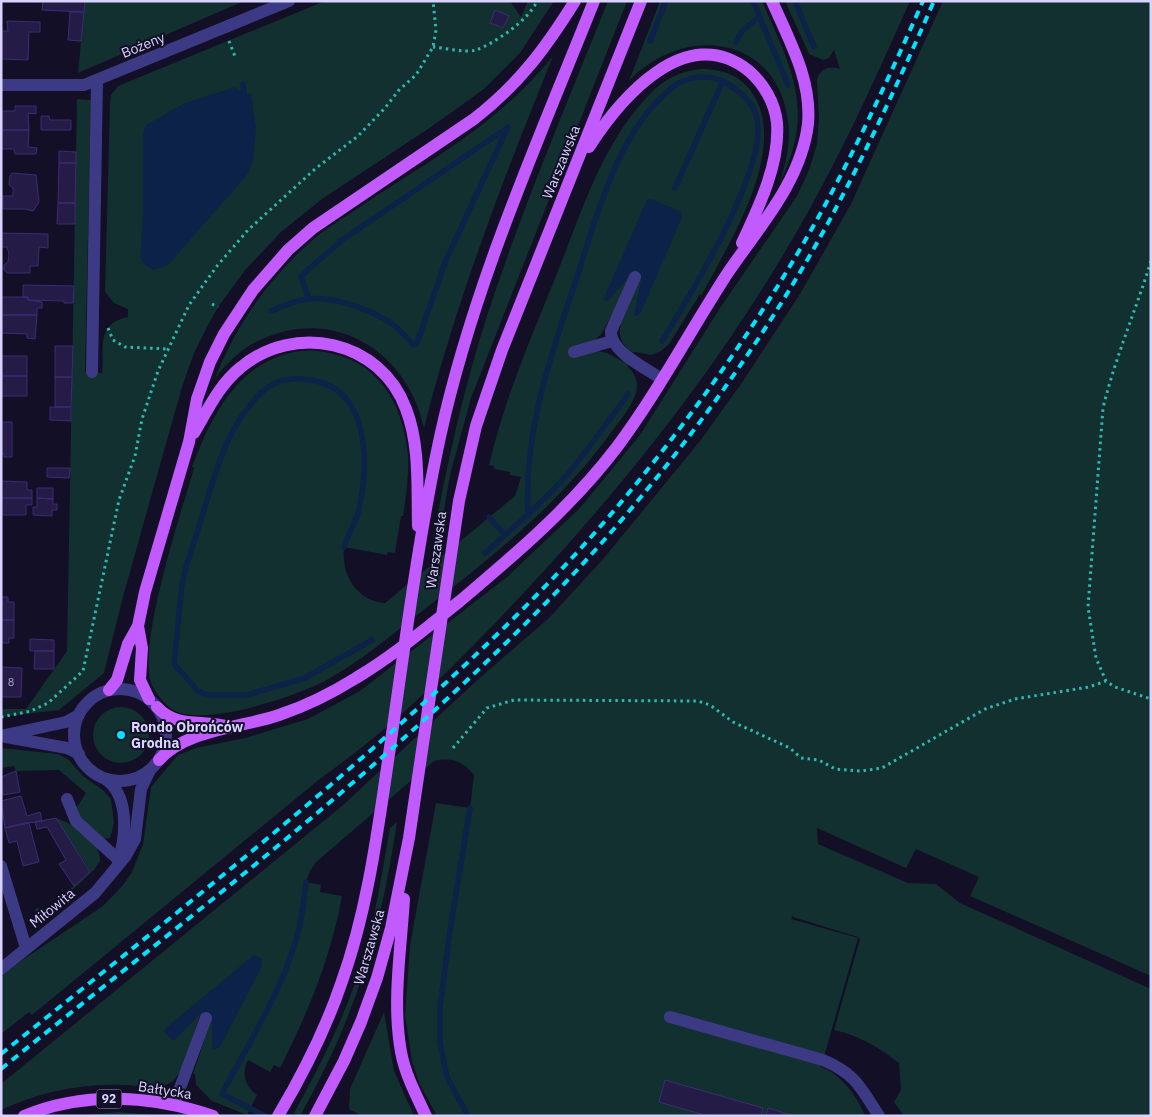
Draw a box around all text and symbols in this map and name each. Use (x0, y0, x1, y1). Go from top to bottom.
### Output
street label: Bożeny (118, 28, 168, 62)
street label: Warszawska (538, 122, 584, 201)
street label: Warszawska (422, 510, 450, 590)
house number: 8 (8, 675, 14, 689)
place label: Rondo Obrońców Grodna (131, 718, 243, 752)
marker: Rondo Obrońców Grodna (115, 729, 127, 741)
street label: Miłowita (26, 884, 79, 932)
street label: Warszawska (350, 907, 389, 987)
street label: Bałtycka (137, 1077, 194, 1103)
road number: 92 (96, 1090, 122, 1108)

